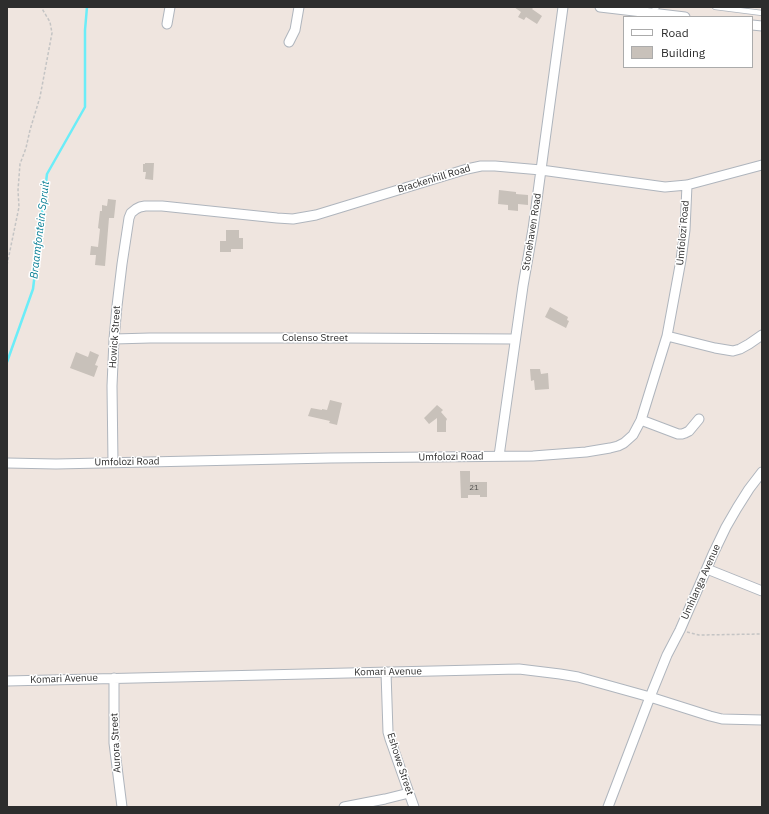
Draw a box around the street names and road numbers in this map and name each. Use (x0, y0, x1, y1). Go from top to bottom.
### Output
street label: Brackenhill Road (396, 162, 472, 196)
street label: Stonehaven Road (520, 192, 544, 272)
street label: Umfolozi Road (674, 200, 692, 266)
street label: Howick Street (107, 305, 123, 369)
street label: Colenso Street (282, 332, 348, 344)
street label: Umfolozi Road (418, 450, 484, 464)
street label: Umfolozi Road (94, 455, 160, 469)
street label: Umhlanga Avenue (679, 542, 723, 622)
street label: Komari Avenue (354, 665, 422, 679)
street label: Komari Avenue (30, 672, 98, 686)
street label: Aurora Street (108, 713, 124, 773)
street label: Eshowe Street (384, 731, 416, 797)

